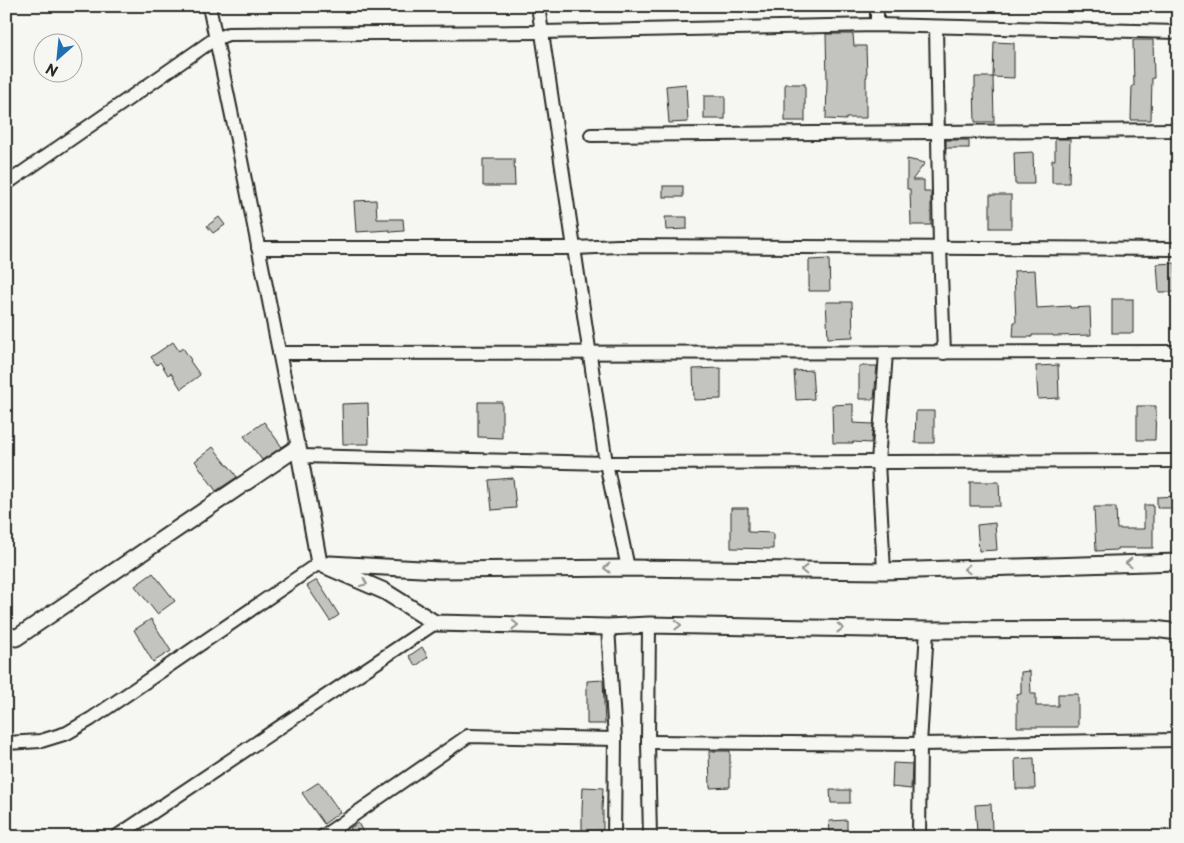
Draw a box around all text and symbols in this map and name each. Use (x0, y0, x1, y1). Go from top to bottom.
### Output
north arrow (32, 32, 82, 82)
text: N (42, 58, 62, 82)
one-way arrow (1125, 558, 1133, 569)
one-way arrow (602, 563, 610, 573)
one-way arrow (962, 563, 970, 574)
one-way arrow (800, 565, 808, 575)
one-way arrow (359, 576, 368, 587)
one-way arrow (512, 619, 520, 630)
one-way arrow (674, 620, 682, 630)
one-way arrow (837, 623, 845, 634)

